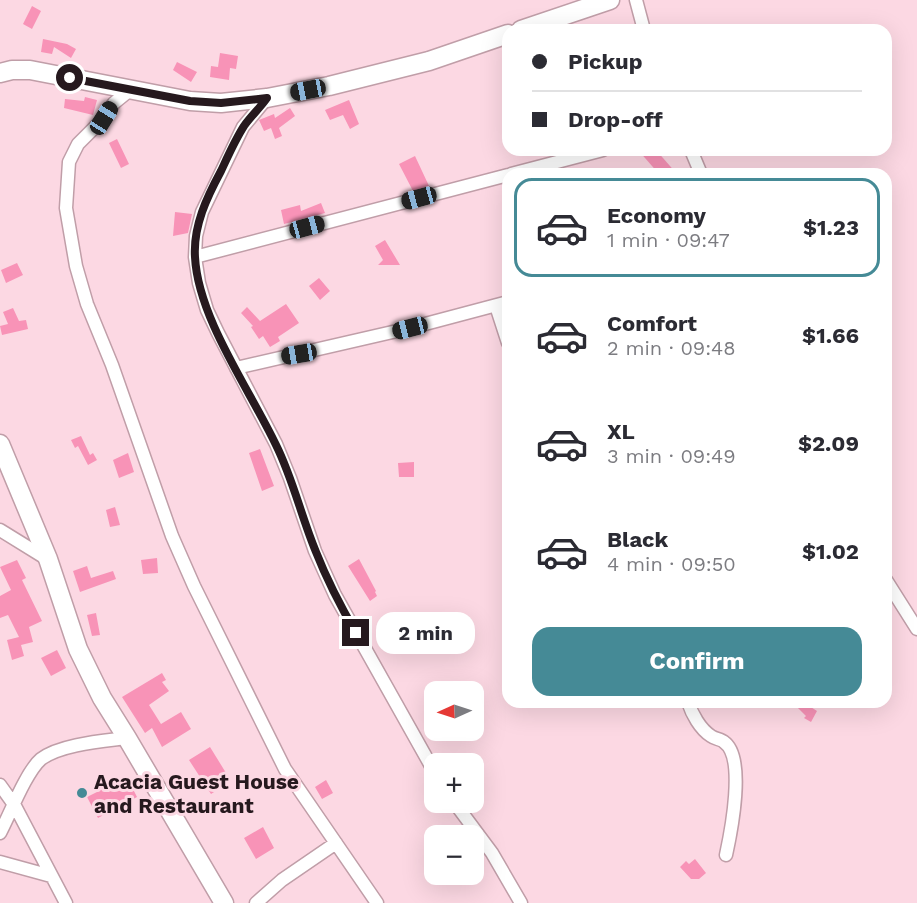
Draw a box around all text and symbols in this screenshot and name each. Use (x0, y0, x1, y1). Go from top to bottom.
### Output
text: Pickup (568, 49, 643, 74)
route start (56, 64, 83, 91)
car (289, 78, 327, 102)
car (87, 98, 121, 138)
text: Drop-off (568, 107, 663, 132)
car (399, 185, 439, 211)
icon: car (535, 201, 589, 255)
text: Economy (607, 203, 706, 228)
car (287, 214, 327, 240)
text: $1.23 (803, 215, 859, 240)
text: 1 min · 09:47 (607, 228, 730, 252)
icon: car (535, 309, 589, 363)
text: Comfort (607, 311, 697, 336)
car (390, 315, 430, 341)
text: $1.66 (802, 323, 859, 348)
text: 2 min · 09:48 (607, 336, 736, 360)
car (280, 342, 318, 366)
icon: car (535, 417, 589, 471)
text: XL (607, 419, 635, 444)
text: $2.09 (798, 431, 859, 456)
text: 3 min · 09:49 (607, 444, 736, 468)
icon: car (535, 525, 589, 579)
text: Black (607, 527, 668, 552)
text: $1.02 (802, 539, 859, 564)
text: 4 min · 09:50 (607, 552, 736, 576)
callout: 2 min (377, 612, 476, 654)
route end (342, 619, 369, 646)
text: 2 min (398, 621, 453, 645)
button: Confirm (532, 627, 862, 696)
north arrow (424, 681, 484, 741)
map controls (424, 681, 484, 885)
button: + (424, 753, 484, 813)
place label: Acacia Guest House and Restaurant (94, 769, 299, 818)
marker: Acacia Guest House and Restaurant (75, 786, 89, 800)
button: − (424, 825, 484, 885)

